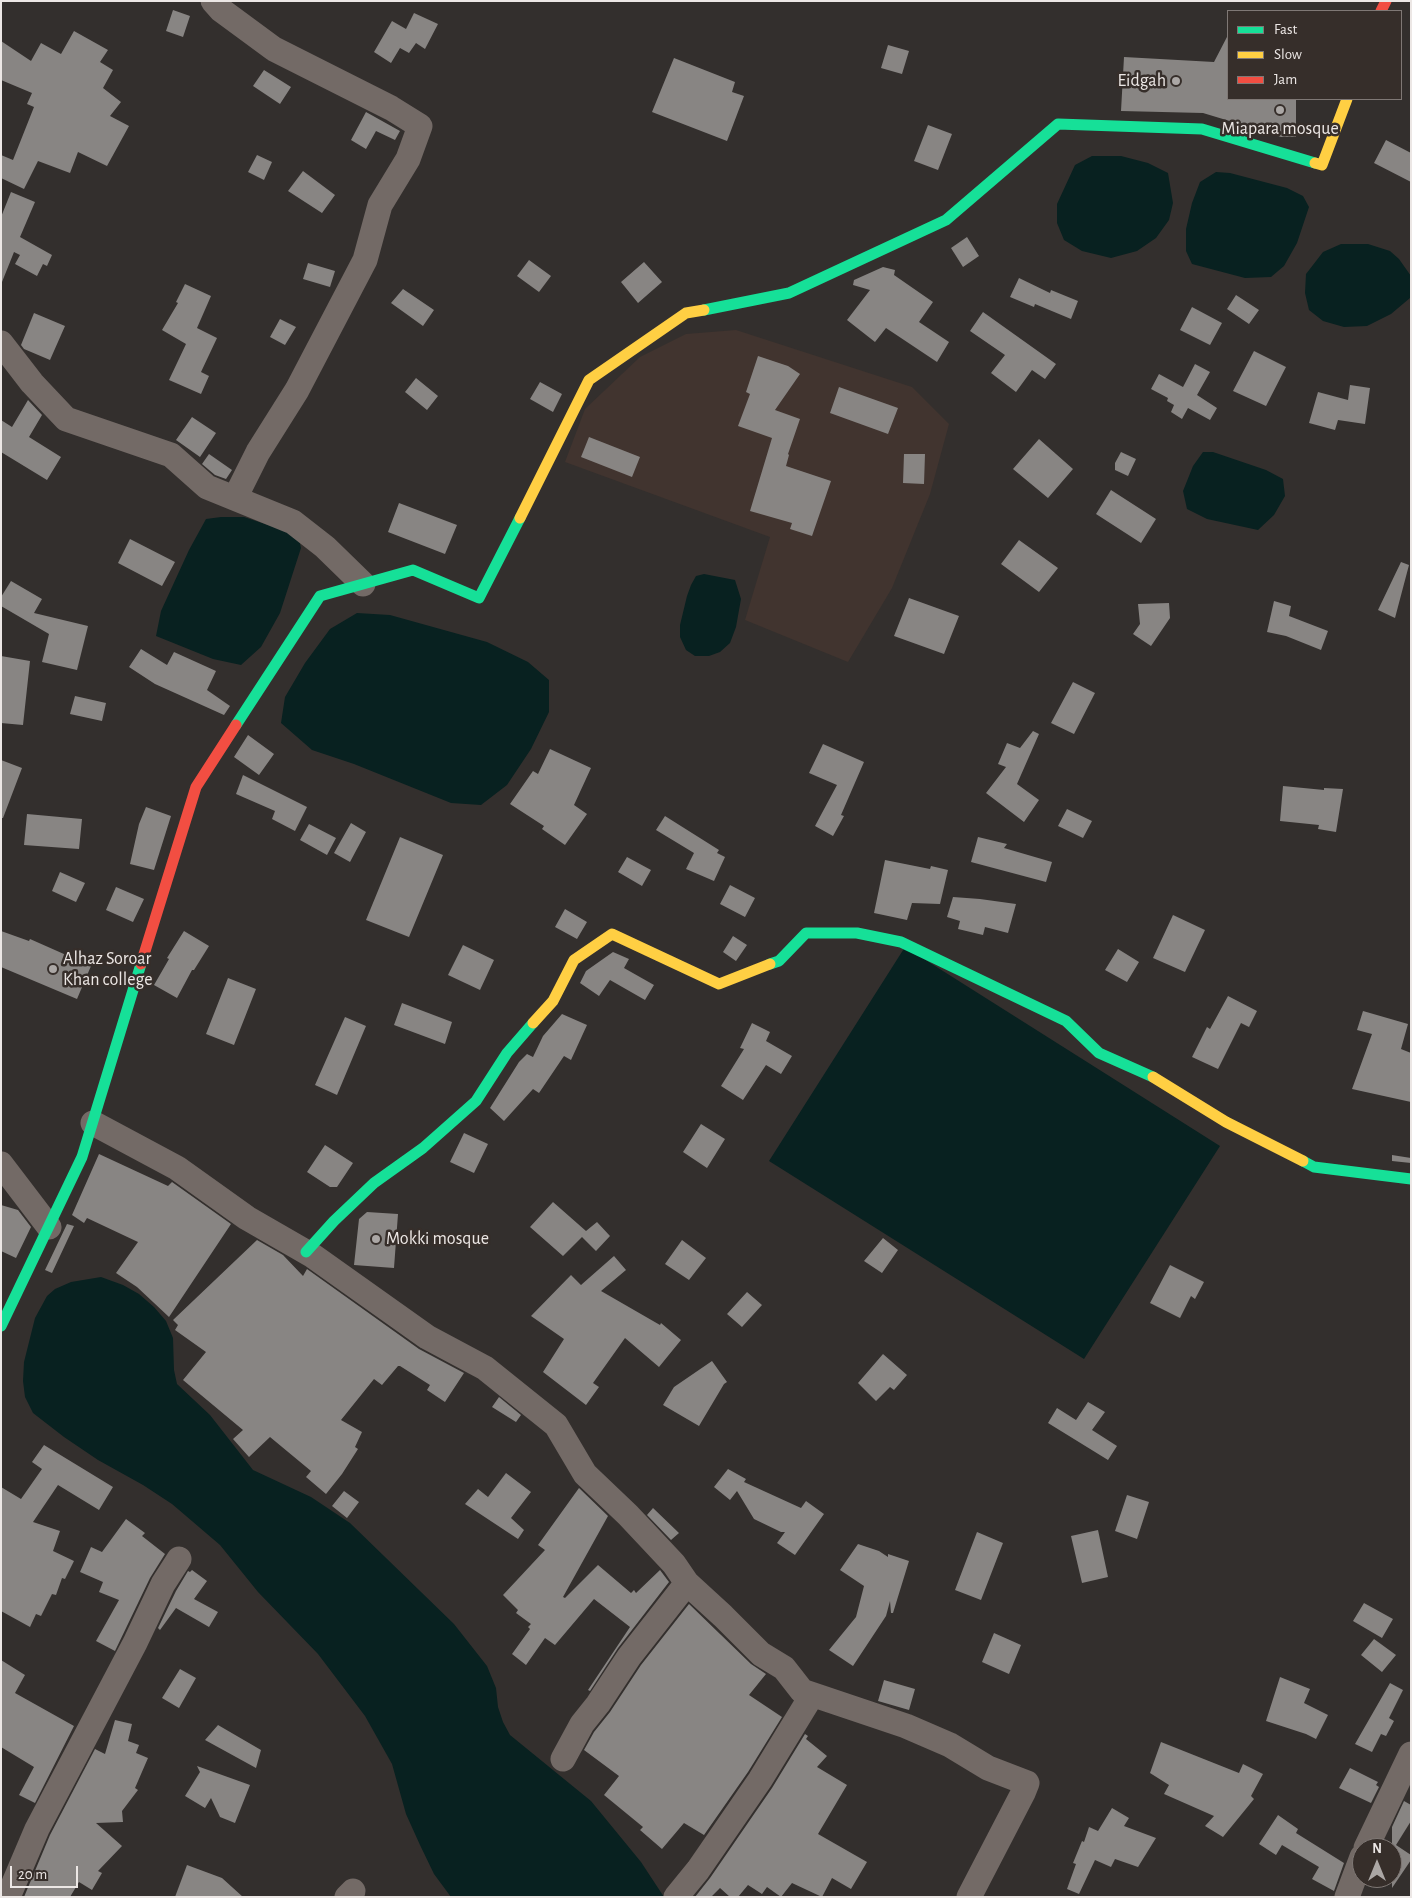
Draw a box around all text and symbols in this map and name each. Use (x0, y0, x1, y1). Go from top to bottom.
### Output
legend (1227, 10, 1402, 100)
text: Fast (1274, 22, 1297, 37)
text: Slow (1274, 47, 1302, 62)
place label: Eidgah (1117, 70, 1166, 92)
text: Jam (1274, 72, 1297, 87)
marker: Eidgah (1170, 75, 1182, 87)
marker: Miapara mosque (1274, 104, 1286, 116)
place label: Miapara mosque (1221, 118, 1339, 140)
place label: Alhaz Soroar Khan college (63, 948, 152, 991)
marker: Alhaz Soroar Khan college (47, 963, 59, 975)
place label: Mokki mosque (386, 1228, 489, 1250)
marker: Mokki mosque (370, 1233, 382, 1245)
north arrow (1352, 1838, 1402, 1888)
text: N (1372, 1842, 1382, 1856)
scale bar (12, 1856, 80, 1888)
text: 20 m (18, 1867, 47, 1882)

